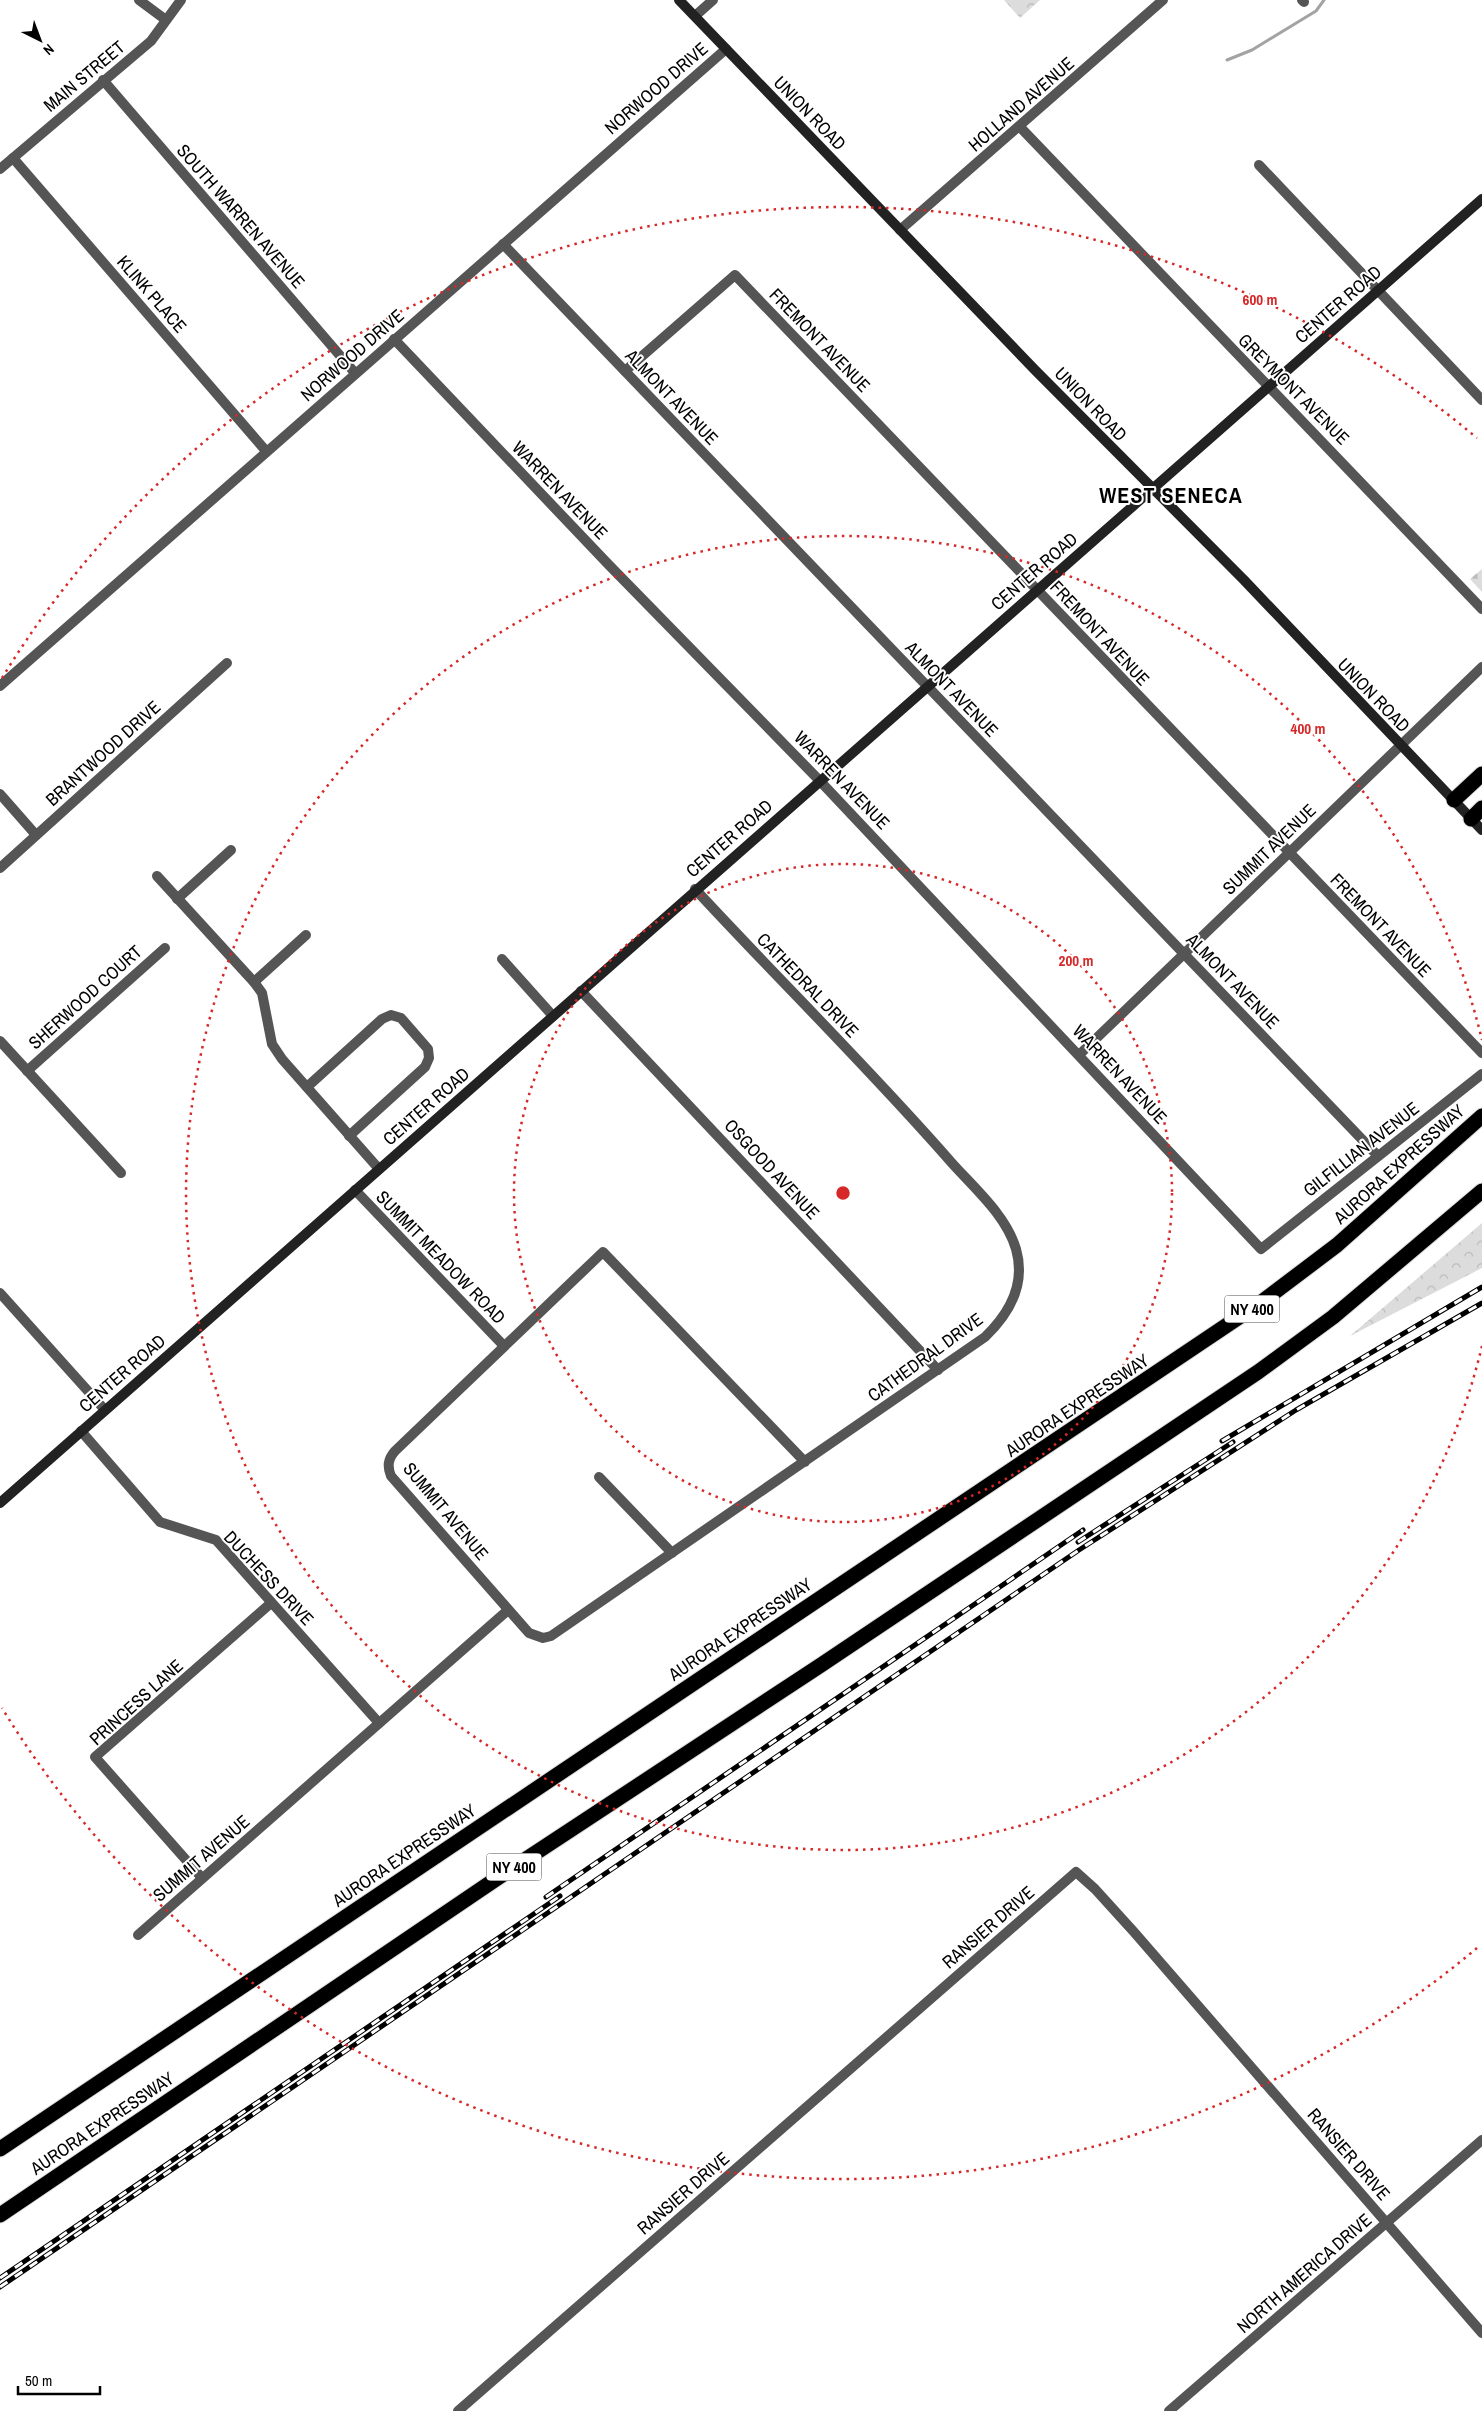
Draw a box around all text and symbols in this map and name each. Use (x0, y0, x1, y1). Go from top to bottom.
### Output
north arrow (15, 15, 65, 65)
street label: MAIN STREET (39, 36, 129, 116)
street label: NORWOOD DRIVE (599, 36, 713, 140)
street label: HOLLAND AVENUE (963, 51, 1079, 157)
street label: UNION ROAD (768, 70, 852, 156)
street label: SOUTH WARREN AVENUE (171, 138, 311, 294)
street label: KLINK PLACE (111, 250, 193, 338)
street label: CENTER ROAD (1289, 259, 1387, 349)
street label: FREMONT AVENUE (764, 283, 876, 397)
text: 600 m (1243, 289, 1277, 310)
street label: NORWOOD DRIVE (295, 303, 409, 407)
street label: GREYMONT AVENUE (1233, 328, 1355, 450)
street label: ALMONT AVENUE (619, 343, 724, 450)
street label: UNION ROAD (1049, 361, 1133, 447)
street label: WARREN AVENUE (507, 435, 613, 545)
district label: WEST SENECA (1099, 480, 1243, 510)
street label: CENTER ROAD (985, 526, 1083, 616)
street label: FREMONT AVENUE (1045, 575, 1155, 691)
street label: ALMONT AVENUE (899, 635, 1004, 742)
street label: UNION ROAD (1332, 652, 1416, 738)
street label: BRANTWOOD DRIVE (40, 695, 166, 811)
text: 400 m (1291, 718, 1325, 739)
street label: WARREN AVENUE (789, 725, 895, 835)
street label: CENTER ROAD (680, 793, 778, 883)
street label: SUMMIT AVENUE (1217, 798, 1321, 900)
street label: FREMONT AVENUE (1325, 868, 1437, 982)
street label: CATHEDRAL DRIVE (751, 927, 865, 1043)
street label: ALMONT AVENUE (1180, 927, 1285, 1034)
street label: SHERWOOD COURT (23, 939, 147, 1055)
text: 200 m (1059, 950, 1093, 971)
street label: WARREN AVENUE (1067, 1019, 1173, 1129)
street label: CENTER ROAD (377, 1061, 475, 1151)
street label: GILFILLIAN AVENUE (1298, 1096, 1424, 1202)
street label: AURORA EXPRESSWAY (1327, 1098, 1470, 1230)
street label: OSGOOD AVENUE (719, 1113, 825, 1225)
centre of rings (834, 1184, 852, 1202)
street label: SUMMIT MEADOW ROAD (371, 1185, 511, 1329)
road number: NY 400 (1224, 1296, 1280, 1322)
street label: CATHEDRAL DRIVE (862, 1307, 988, 1407)
street label: CENTER ROAD (73, 1328, 171, 1418)
street label: AURORA EXPRESSWAY (999, 1348, 1154, 1463)
street label: SUMMIT AVENUE (398, 1457, 494, 1565)
street label: DUCHESS DRIVE (218, 1525, 320, 1631)
street label: AURORA EXPRESSWAY (662, 1572, 817, 1687)
street label: PRINCESS LANE (84, 1653, 188, 1751)
street label: AURORA EXPRESSWAY (326, 1798, 481, 1913)
street label: SUMMIT AVENUE (147, 1809, 255, 1907)
road number: NY 400 (486, 1854, 542, 1880)
street label: RANSIER DRIVE (936, 1880, 1040, 1974)
street label: AURORA EXPRESSWAY (24, 2066, 179, 2181)
street label: RANSIER DRIVE (1302, 2102, 1396, 2206)
street label: RANSIER DRIVE (631, 2146, 735, 2240)
street label: NORTH AMERICA DRIVE (1231, 2207, 1377, 2339)
scale bar (18, 2364, 100, 2396)
text: 50 m (25, 2370, 52, 2391)

